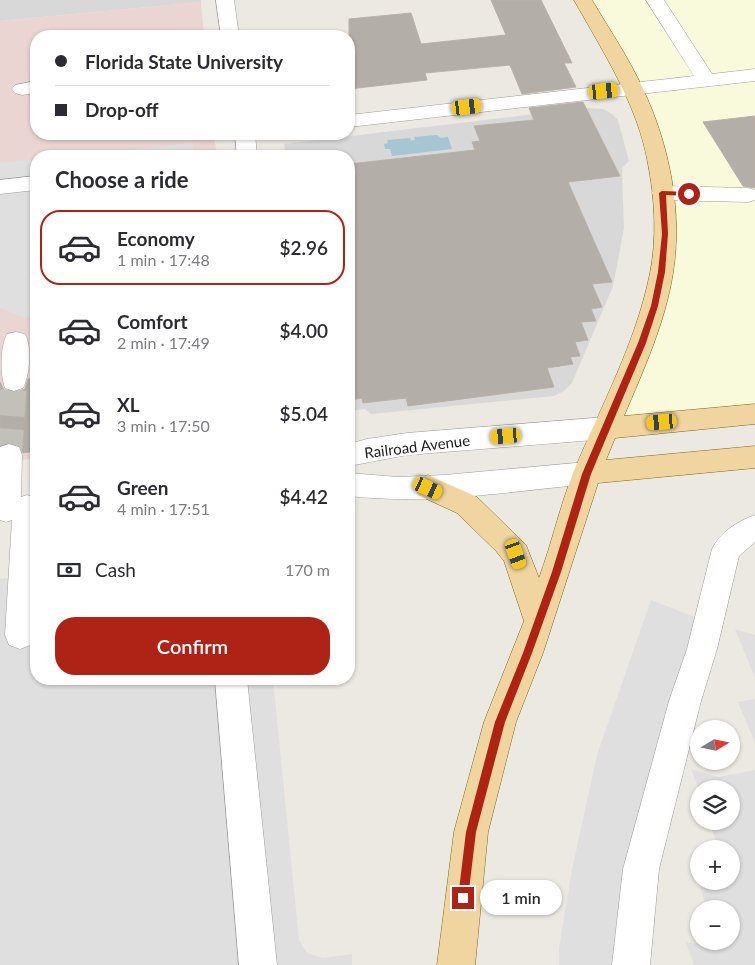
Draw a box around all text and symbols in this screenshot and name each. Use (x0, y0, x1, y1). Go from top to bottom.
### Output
text: Florida State University (85, 50, 283, 73)
car (588, 82, 619, 100)
text: Drop-off (85, 98, 159, 121)
car (451, 98, 482, 116)
text: Choose a ride (55, 166, 189, 193)
route start (678, 183, 700, 205)
icon: car (57, 225, 102, 270)
text: Economy (117, 227, 195, 250)
text: $2.96 (279, 236, 328, 259)
text: 1 min · 17:48 (117, 250, 210, 269)
icon: car (57, 308, 102, 353)
text: Comfort (117, 310, 188, 333)
text: $4.00 (279, 319, 328, 342)
text: 2 min · 17:49 (117, 333, 210, 352)
icon: car (57, 391, 102, 436)
text: XL (117, 393, 140, 416)
text: $5.04 (279, 402, 328, 425)
car (646, 413, 677, 431)
text: 3 min · 17:50 (117, 416, 210, 435)
car (490, 427, 521, 445)
street label: Railroad Avenue (363, 431, 471, 461)
icon: car (57, 474, 102, 519)
car (411, 475, 444, 501)
text: Green (117, 476, 168, 499)
text: $4.42 (279, 485, 328, 508)
text: 4 min · 17:51 (117, 499, 210, 518)
car (503, 537, 528, 571)
icon: cash (55, 556, 83, 584)
text: Cash (95, 558, 136, 581)
text: 170 m (285, 560, 330, 579)
button: Confirm (55, 617, 330, 675)
north arrow (690, 720, 740, 770)
map controls (690, 720, 740, 950)
button: layers (690, 780, 740, 830)
button: + (690, 840, 740, 890)
callout: 1 min (480, 880, 563, 916)
route end (452, 887, 474, 909)
text: 1 min (501, 888, 541, 907)
button: − (690, 900, 740, 950)

